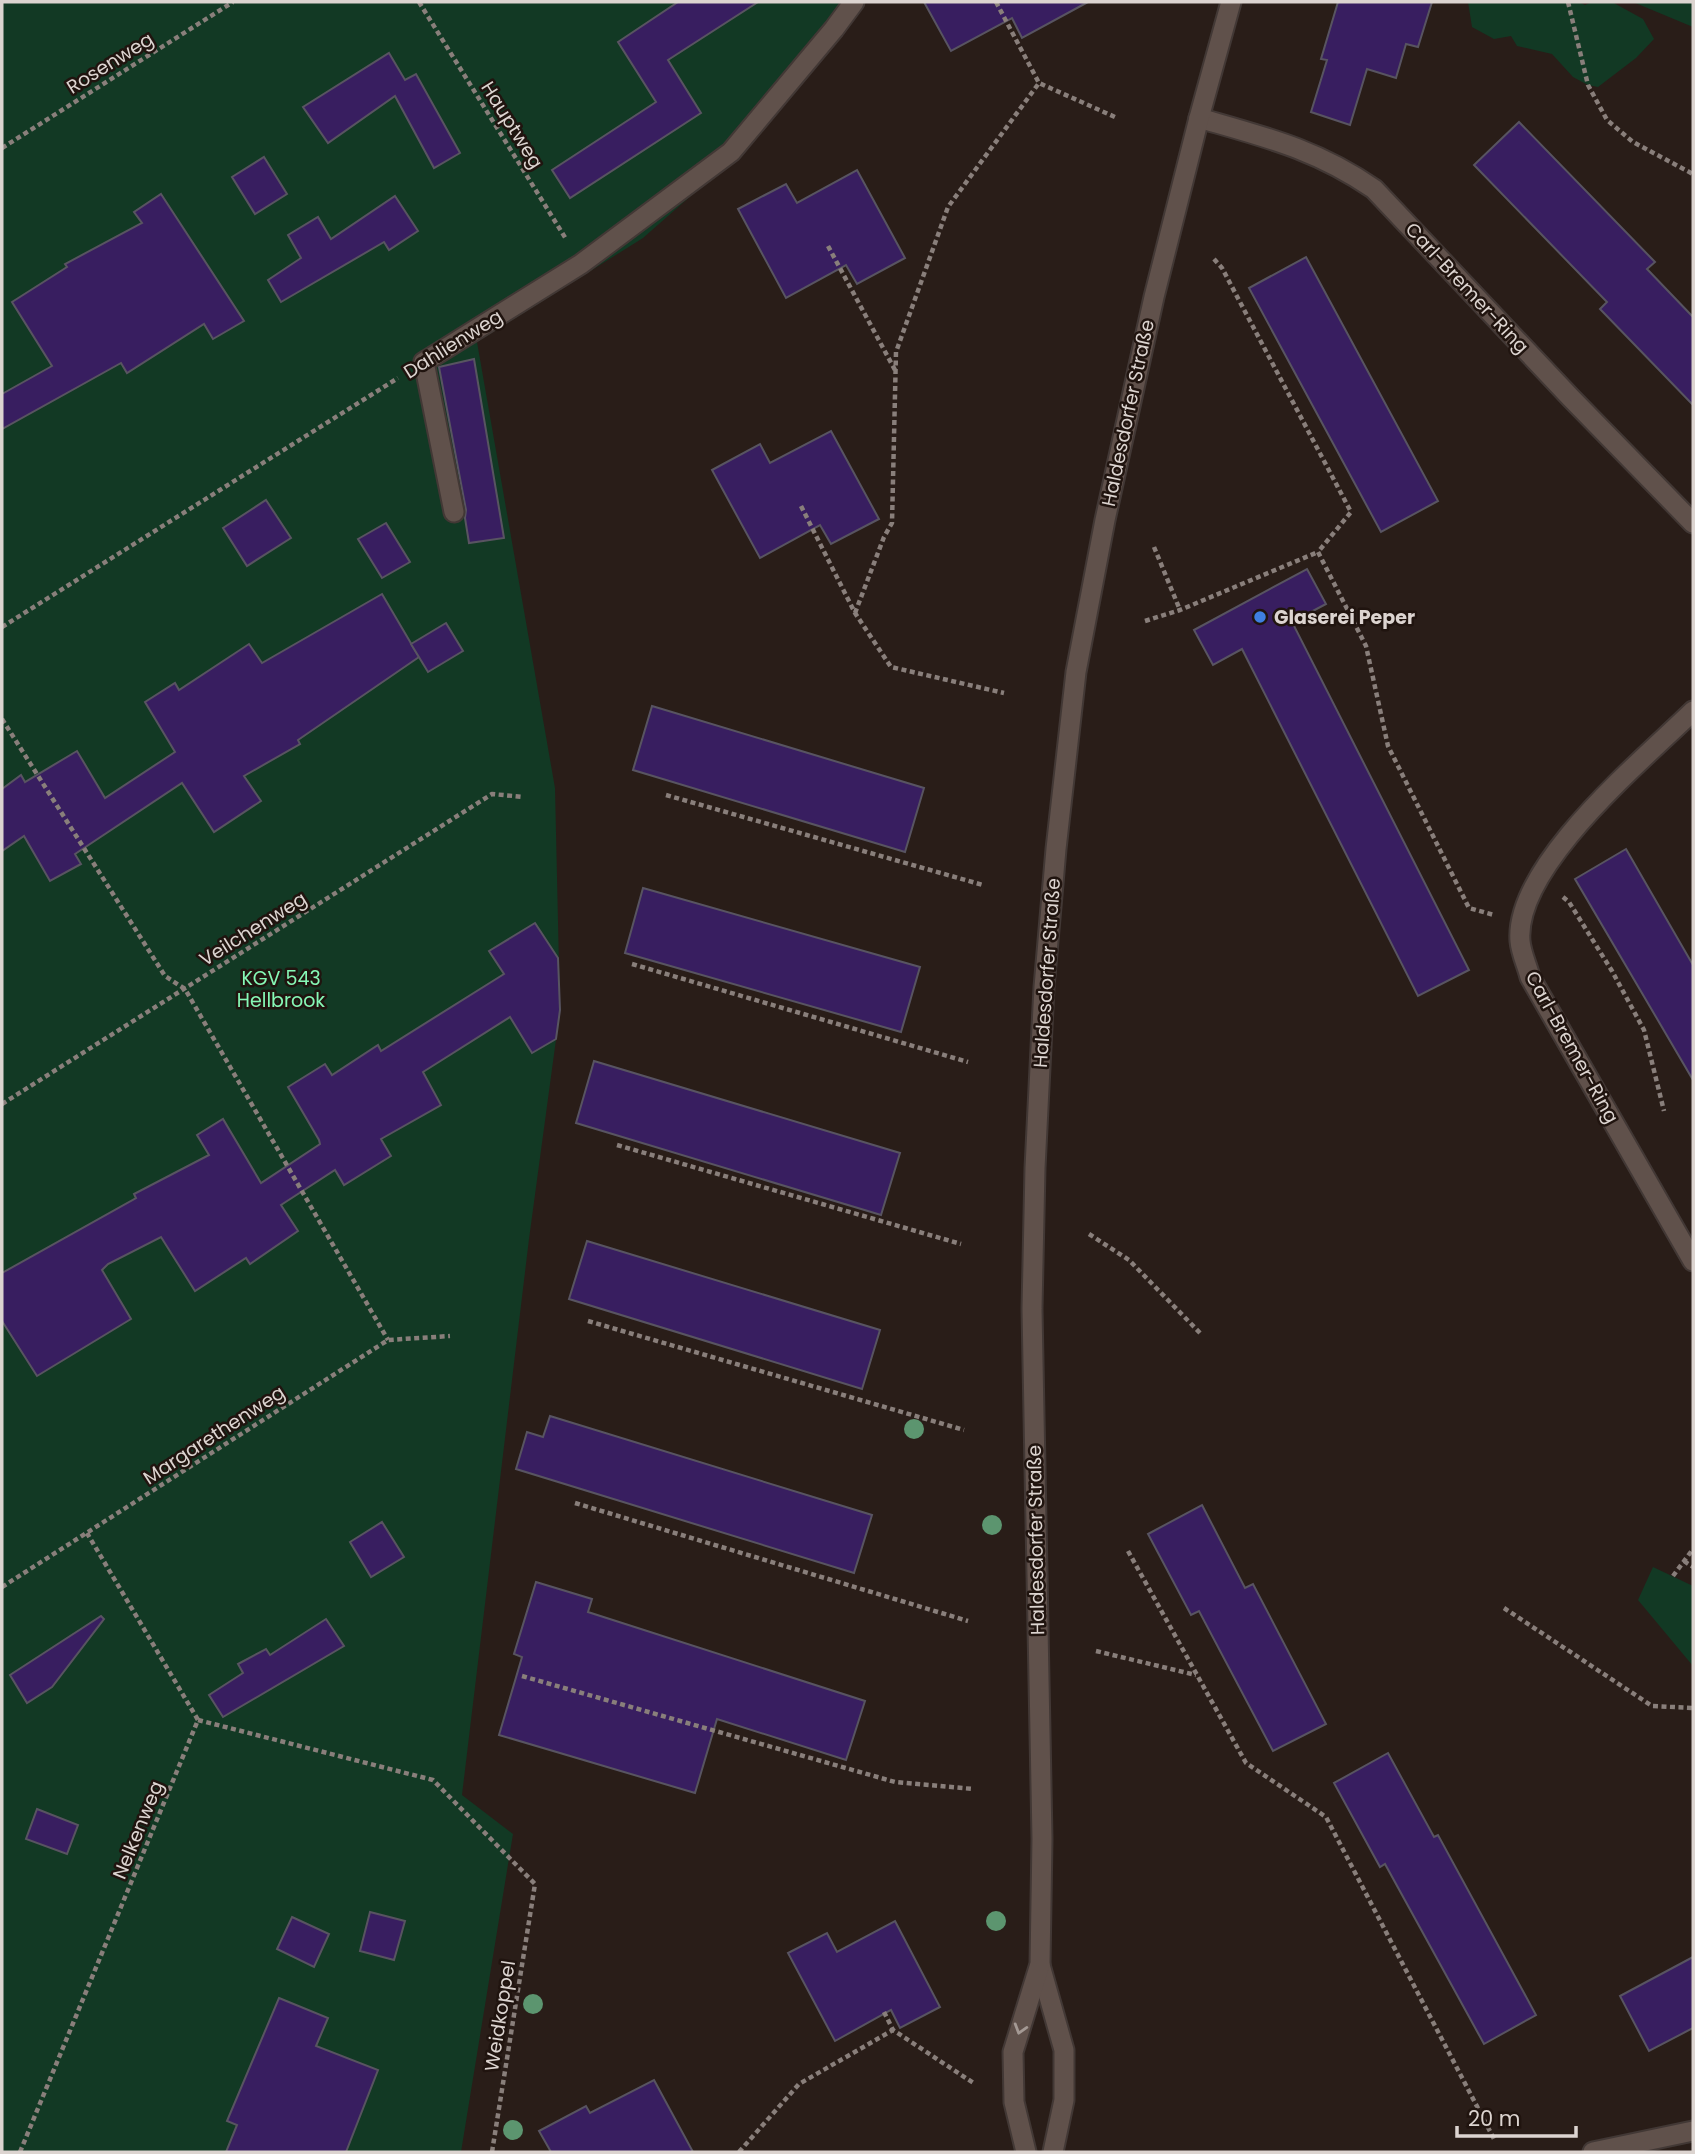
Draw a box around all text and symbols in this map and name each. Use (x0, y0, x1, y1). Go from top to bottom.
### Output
street label: Rosenweg (61, 26, 159, 100)
street label: Hauptweg (475, 76, 549, 174)
street label: Carl-Bremer-Ring (1399, 216, 1535, 360)
street label: Dahlienweg (398, 303, 508, 385)
street label: Haldesdorfer Straße (1095, 317, 1161, 509)
place label: Glaserei Peper (1274, 604, 1415, 631)
marker: Glaserei Peper (1252, 609, 1268, 625)
street label: Haldesdorfer Straße (1027, 877, 1067, 1069)
street label: Veilchenweg (194, 885, 312, 973)
park label: KGV 543 Hellbrook (237, 965, 325, 1014)
street label: Carl-Bremer-Ring (1519, 966, 1625, 1128)
street label: Margarethenweg (138, 1379, 290, 1491)
street label: Haldesdorfer Straße (1021, 1445, 1051, 1635)
street label: Nelkenweg (106, 1777, 170, 1883)
street label: Weidkoppel (478, 1959, 522, 2073)
one-way arrow (1014, 2023, 1028, 2035)
scale bar (1457, 2094, 1576, 2138)
text: 20 m (1468, 2104, 1521, 2133)

